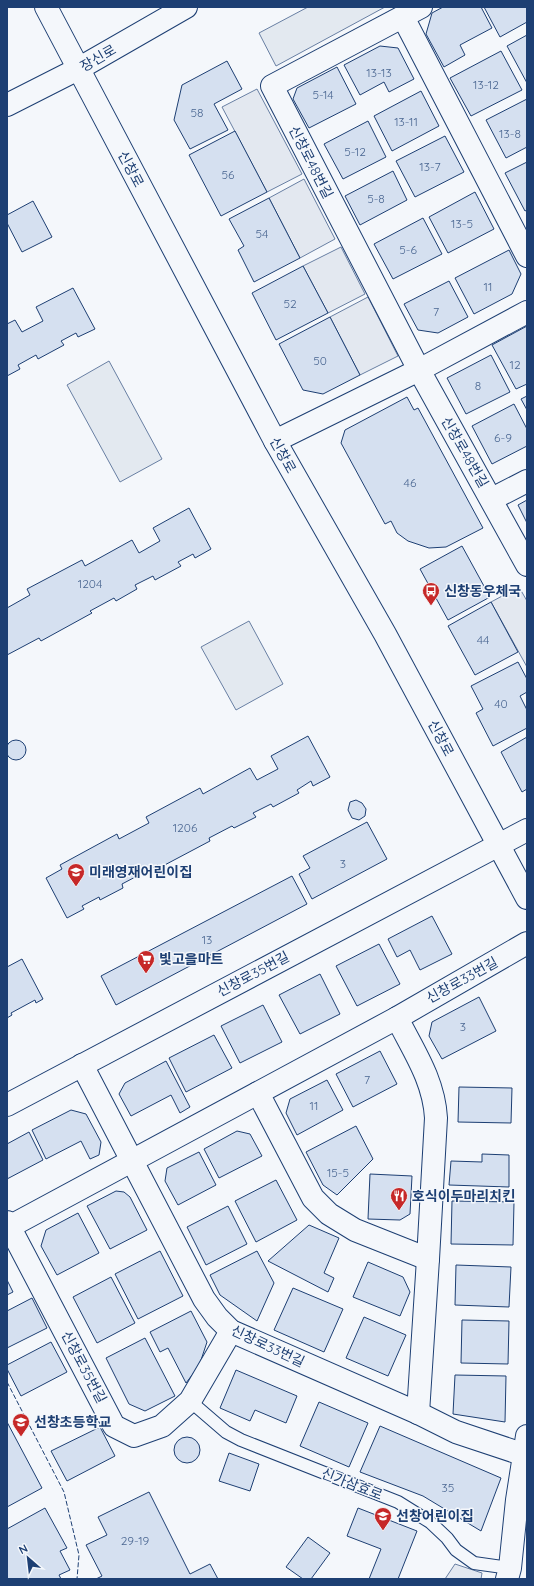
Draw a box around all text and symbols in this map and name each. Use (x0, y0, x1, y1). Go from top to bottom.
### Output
street label: 장신로 (77, 40, 119, 75)
house number: 13-13 (366, 65, 392, 80)
house number: 13-12 (473, 77, 499, 92)
house number: 5-14 (312, 87, 334, 102)
house number: 58 (190, 105, 204, 120)
house number: 13-11 (394, 114, 418, 129)
street label: 신창로48번길 (285, 123, 337, 201)
house number: 13-8 (499, 126, 521, 141)
house number: 5-12 (344, 144, 366, 159)
street label: 신창로 (114, 148, 148, 190)
house number: 13-7 (419, 159, 441, 174)
house number: 56 (222, 167, 235, 182)
house number: 5-8 (367, 191, 385, 206)
house number: 13-5 (451, 216, 473, 231)
house number: 54 (256, 226, 268, 241)
house number: 5-6 (399, 242, 417, 257)
house number: 11 (484, 279, 492, 294)
house number: 52 (283, 296, 297, 311)
house number: 7 (433, 304, 439, 319)
house number: 50 (313, 353, 327, 368)
house number: 12 (509, 357, 521, 372)
house number: 8 (475, 378, 481, 393)
street label: 신창로48번길 (437, 413, 493, 491)
house number: 6-9 (494, 430, 512, 445)
street label: 신창로 (266, 434, 300, 476)
house number: 46 (404, 475, 417, 490)
house number: 1204 (78, 576, 102, 591)
bus stop icon: 신창동우체국 (421, 581, 441, 606)
place label: 신창동우체국 (444, 582, 521, 600)
house number: 44 (477, 632, 489, 647)
house number: 40 (494, 696, 508, 711)
street label: 신창로 (424, 717, 458, 759)
house number: 1206 (173, 820, 198, 835)
house number: 3 (340, 856, 346, 871)
school or university icon: 미래영재어린이집 (66, 862, 86, 887)
place label: 미래영재어린이집 (89, 863, 192, 881)
house number: 13 (202, 932, 212, 947)
street label: 신창로35번길 (214, 947, 292, 1001)
supermarket icon: 빛고을마트 (136, 949, 156, 974)
place label: 빛고을마트 (159, 950, 224, 968)
street label: 신창로33번길 (423, 953, 501, 1007)
house number: 3 (460, 1019, 466, 1034)
house number: 7 (364, 1072, 370, 1087)
house number: 11 (310, 1098, 318, 1113)
house number: 15-5 (327, 1165, 349, 1180)
restaurant icon: 호식이두마리치킨 (389, 1186, 409, 1211)
place label: 호식이두마리치킨 (412, 1187, 515, 1205)
street label: 신창로33번길 (228, 1321, 308, 1371)
street label: 신창로35번길 (57, 1328, 111, 1406)
school or university icon: 선창초등학교 (11, 1412, 31, 1437)
place label: 선창초등학교 (34, 1413, 111, 1431)
street label: 신가삼효로 (319, 1464, 385, 1504)
house number: 35 (442, 1480, 454, 1495)
school or university icon: 선창어린이집 (373, 1506, 393, 1531)
place label: 선창어린이집 (396, 1507, 473, 1525)
house number: 29-19 (121, 1533, 150, 1548)
north arrow (8, 1538, 48, 1578)
text: N (16, 1541, 30, 1557)

